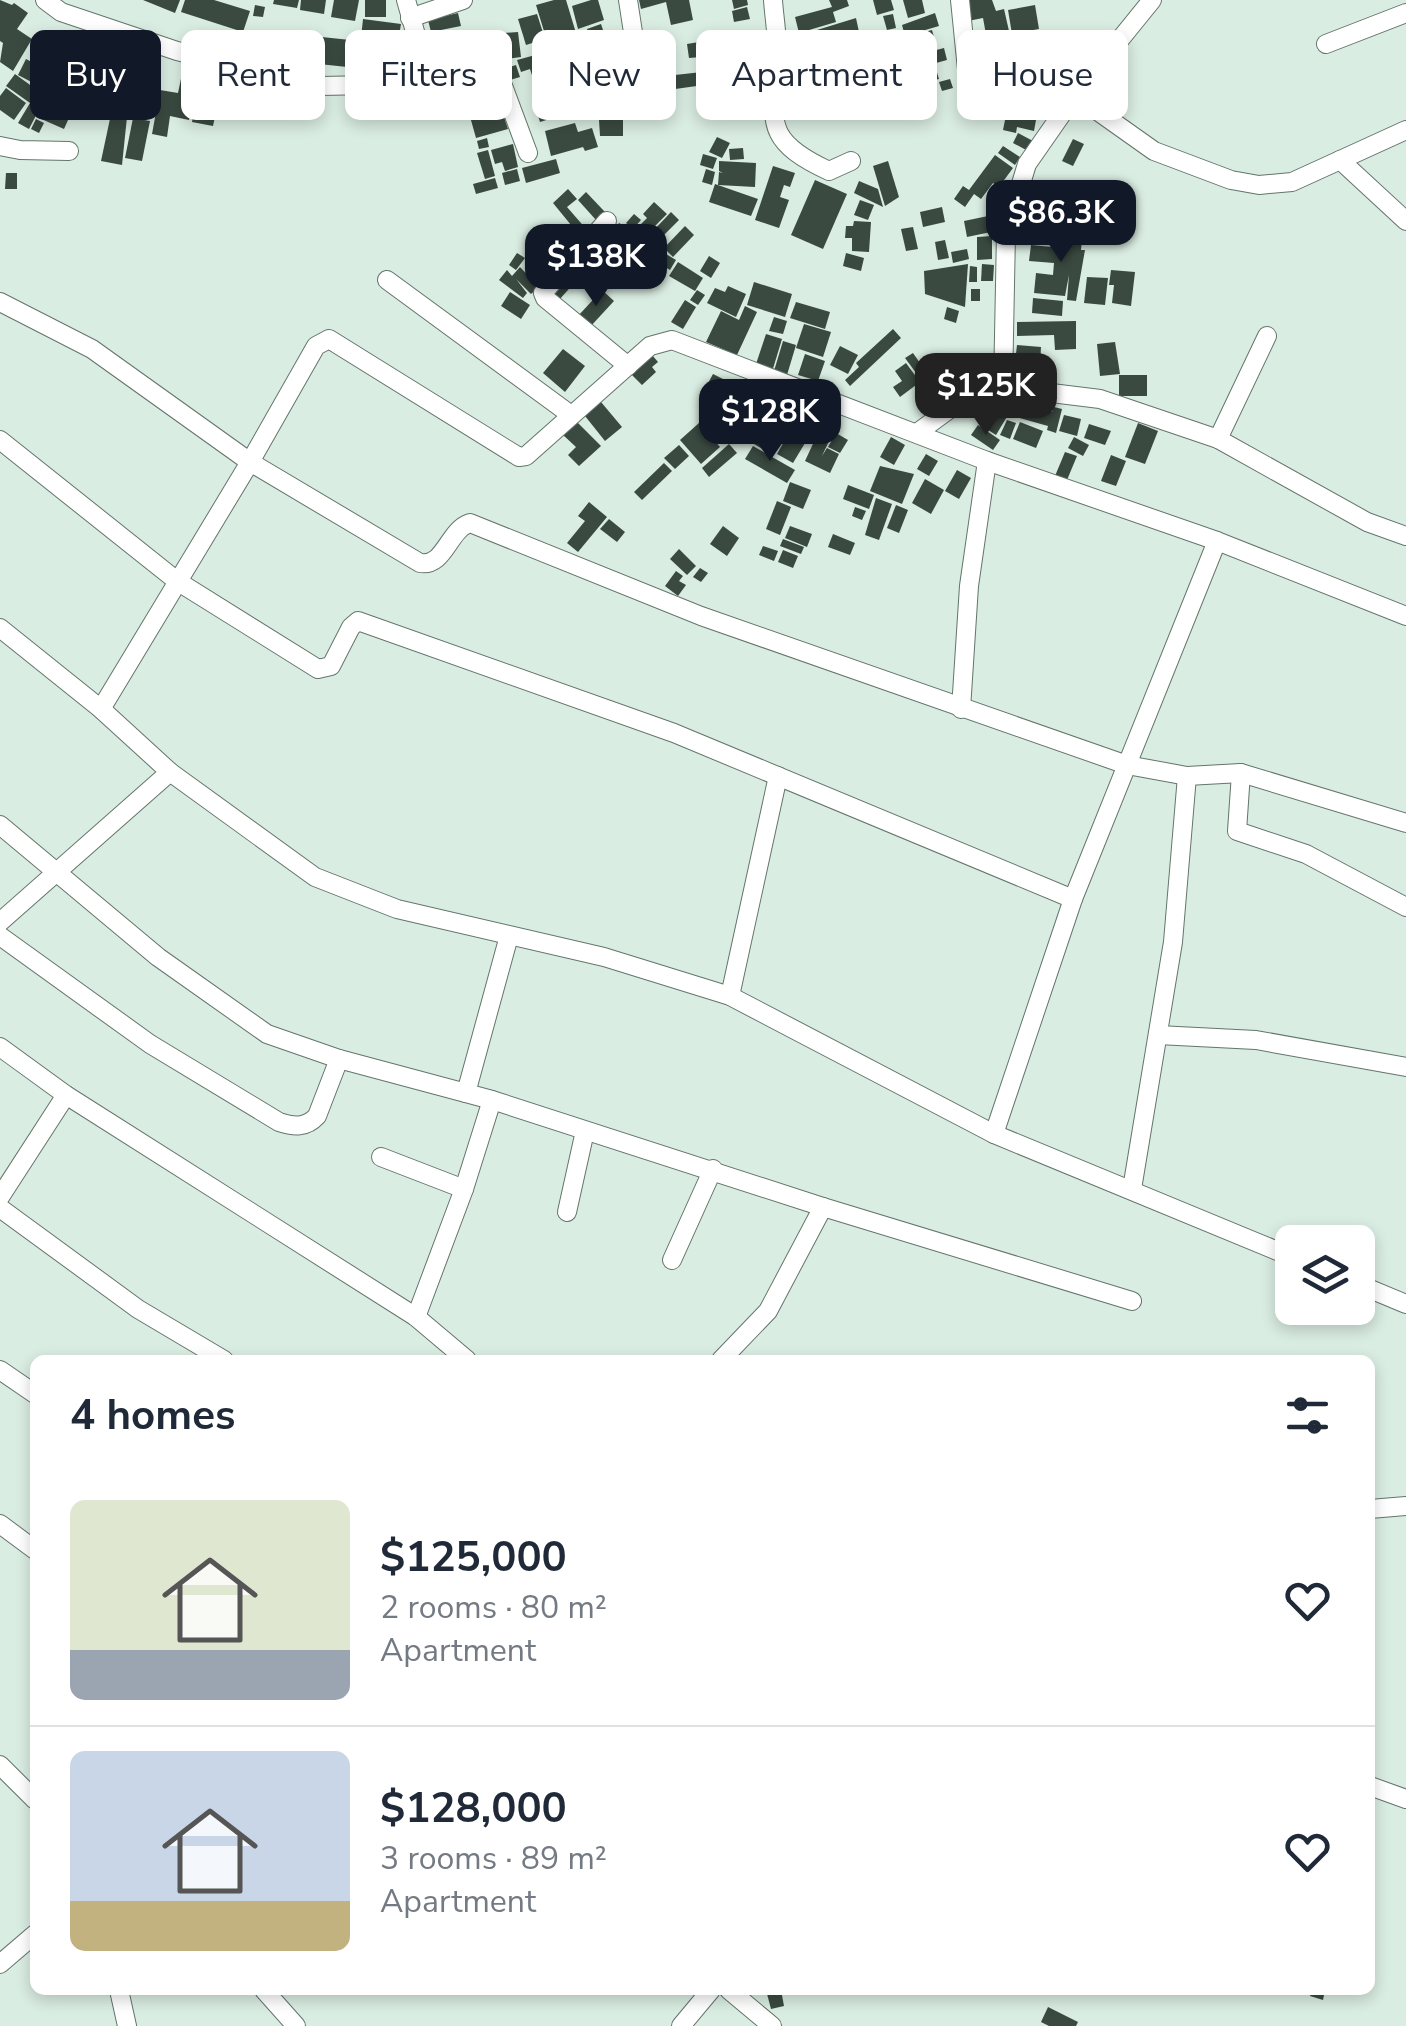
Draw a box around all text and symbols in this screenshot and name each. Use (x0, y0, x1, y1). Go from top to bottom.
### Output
chip: Buy (30, 30, 161, 120)
chip: Rent (181, 30, 325, 120)
chip: Filters (345, 30, 512, 120)
chip: New (532, 30, 676, 120)
chip: Apartment (696, 30, 937, 120)
chip: House (957, 30, 1128, 120)
pin: $86.3K (980, 180, 1142, 265)
text: $86.3K (1008, 191, 1114, 234)
pin: $138K (526, 224, 666, 309)
text: $138K (547, 235, 645, 278)
pin: $125K (916, 353, 1056, 438)
text: $125K (937, 364, 1035, 407)
pin: $128K (700, 379, 840, 464)
text: $128K (721, 390, 819, 433)
map controls (1275, 1225, 1375, 1325)
button: layers (1275, 1225, 1375, 1325)
text: 4 homes (70, 1387, 235, 1444)
icon: filters (1280, 1388, 1335, 1443)
text: $125,000 (380, 1529, 567, 1586)
icon: home (150, 1540, 270, 1660)
icon: heart (1280, 1573, 1335, 1628)
text: 2 rooms · 80 m² (380, 1586, 607, 1629)
text: Apartment (380, 1629, 536, 1672)
text: $128,000 (380, 1780, 567, 1837)
icon: home (150, 1791, 270, 1911)
icon: heart (1280, 1824, 1335, 1879)
text: 3 rooms · 89 m² (380, 1837, 607, 1880)
text: Apartment (380, 1880, 536, 1923)

